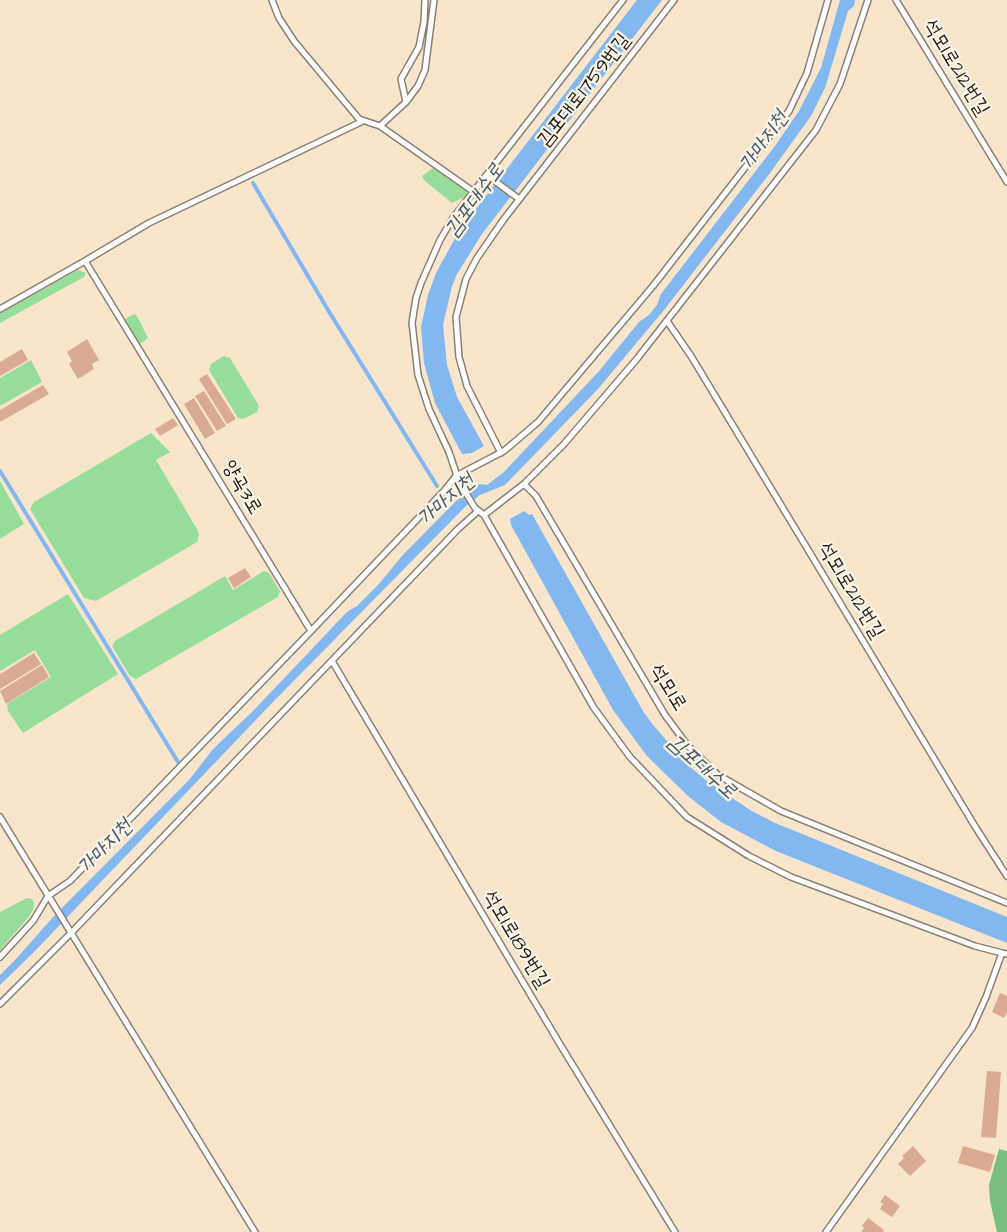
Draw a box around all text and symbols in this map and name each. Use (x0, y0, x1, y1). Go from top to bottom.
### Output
street label: 석모1로212번길 (917, 15, 993, 121)
street label: 김포대로1759번길 (533, 30, 637, 152)
water label: 가마지천 (735, 107, 795, 177)
water label: 김포대수로 (441, 159, 511, 243)
street label: 양곡3로 (216, 457, 266, 519)
water label: 가마지천 (413, 469, 481, 533)
street label: 석모1로212번길 (812, 538, 888, 644)
street label: 석모1로 (643, 660, 691, 716)
water label: 김포대수로 (661, 730, 741, 806)
water label: 가마지천 (73, 815, 139, 881)
street label: 석모1로189번길 (476, 887, 554, 993)

